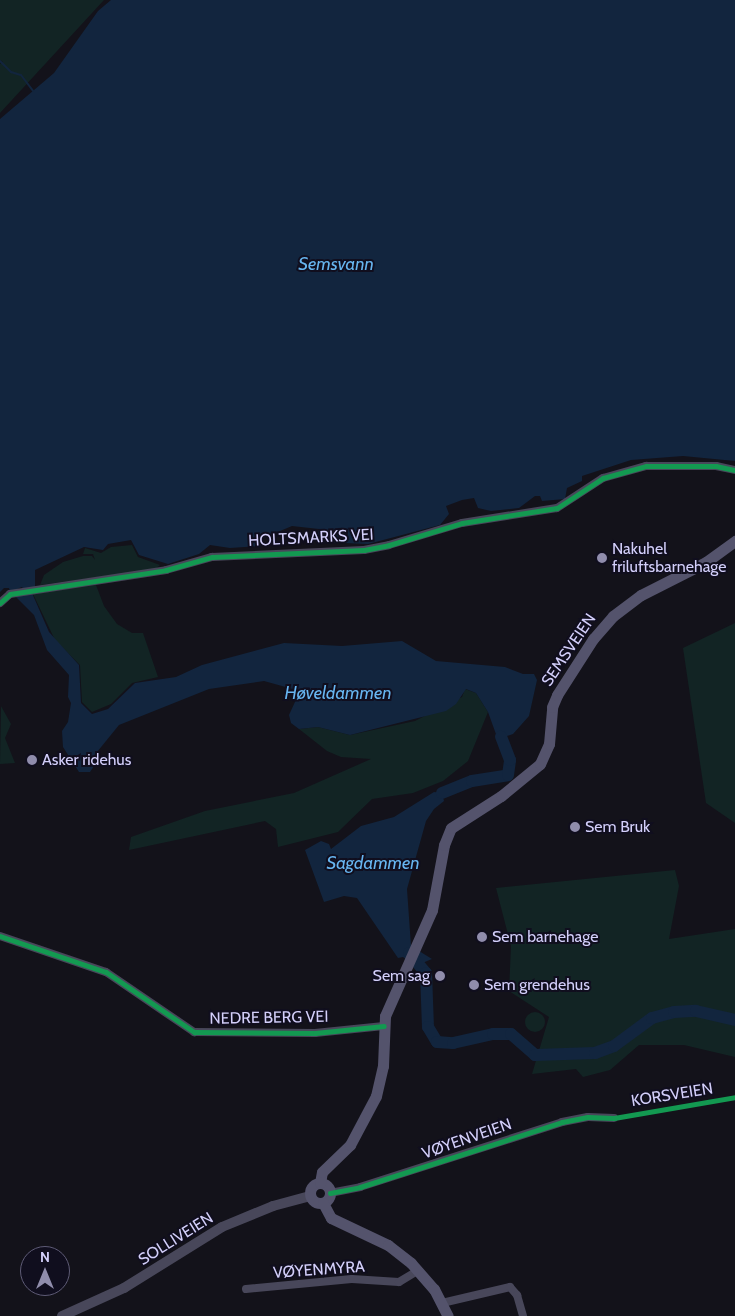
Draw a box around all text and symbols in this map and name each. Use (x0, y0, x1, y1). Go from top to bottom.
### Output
water label: Semsvann (298, 253, 374, 275)
street label: HOLTSMARKS VEI (248, 525, 374, 551)
place label: Nakuhel friluftsbarnehage (612, 539, 726, 577)
marker: Nakuhel friluftsbarnehage (596, 552, 608, 564)
street label: SEMSVEIEN (538, 610, 600, 690)
water label: Høveldammen (285, 682, 391, 704)
place label: Asker ridehus (42, 750, 131, 770)
marker: Asker ridehus (26, 754, 38, 766)
place label: Sem Bruk (585, 817, 650, 837)
marker: Sem Bruk (569, 821, 581, 833)
water label: Sagdammen (326, 852, 420, 874)
place label: Sem barnehage (492, 927, 598, 947)
marker: Sem barnehage (476, 931, 488, 943)
place label: Sem sag (373, 966, 430, 986)
marker: Sem sag (434, 970, 446, 982)
place label: Sem grendehus (484, 975, 590, 995)
marker: Sem grendehus (468, 979, 480, 991)
street label: NEDRE BERG VEI (209, 1007, 329, 1029)
street label: KORSVEIEN (630, 1079, 714, 1111)
street label: VØYENVEIEN (420, 1115, 514, 1163)
street label: SOLLIVEIEN (135, 1208, 217, 1270)
north arrow (20, 1246, 70, 1296)
text: N (40, 1248, 50, 1266)
street label: VØYENMYRA (273, 1257, 365, 1283)

